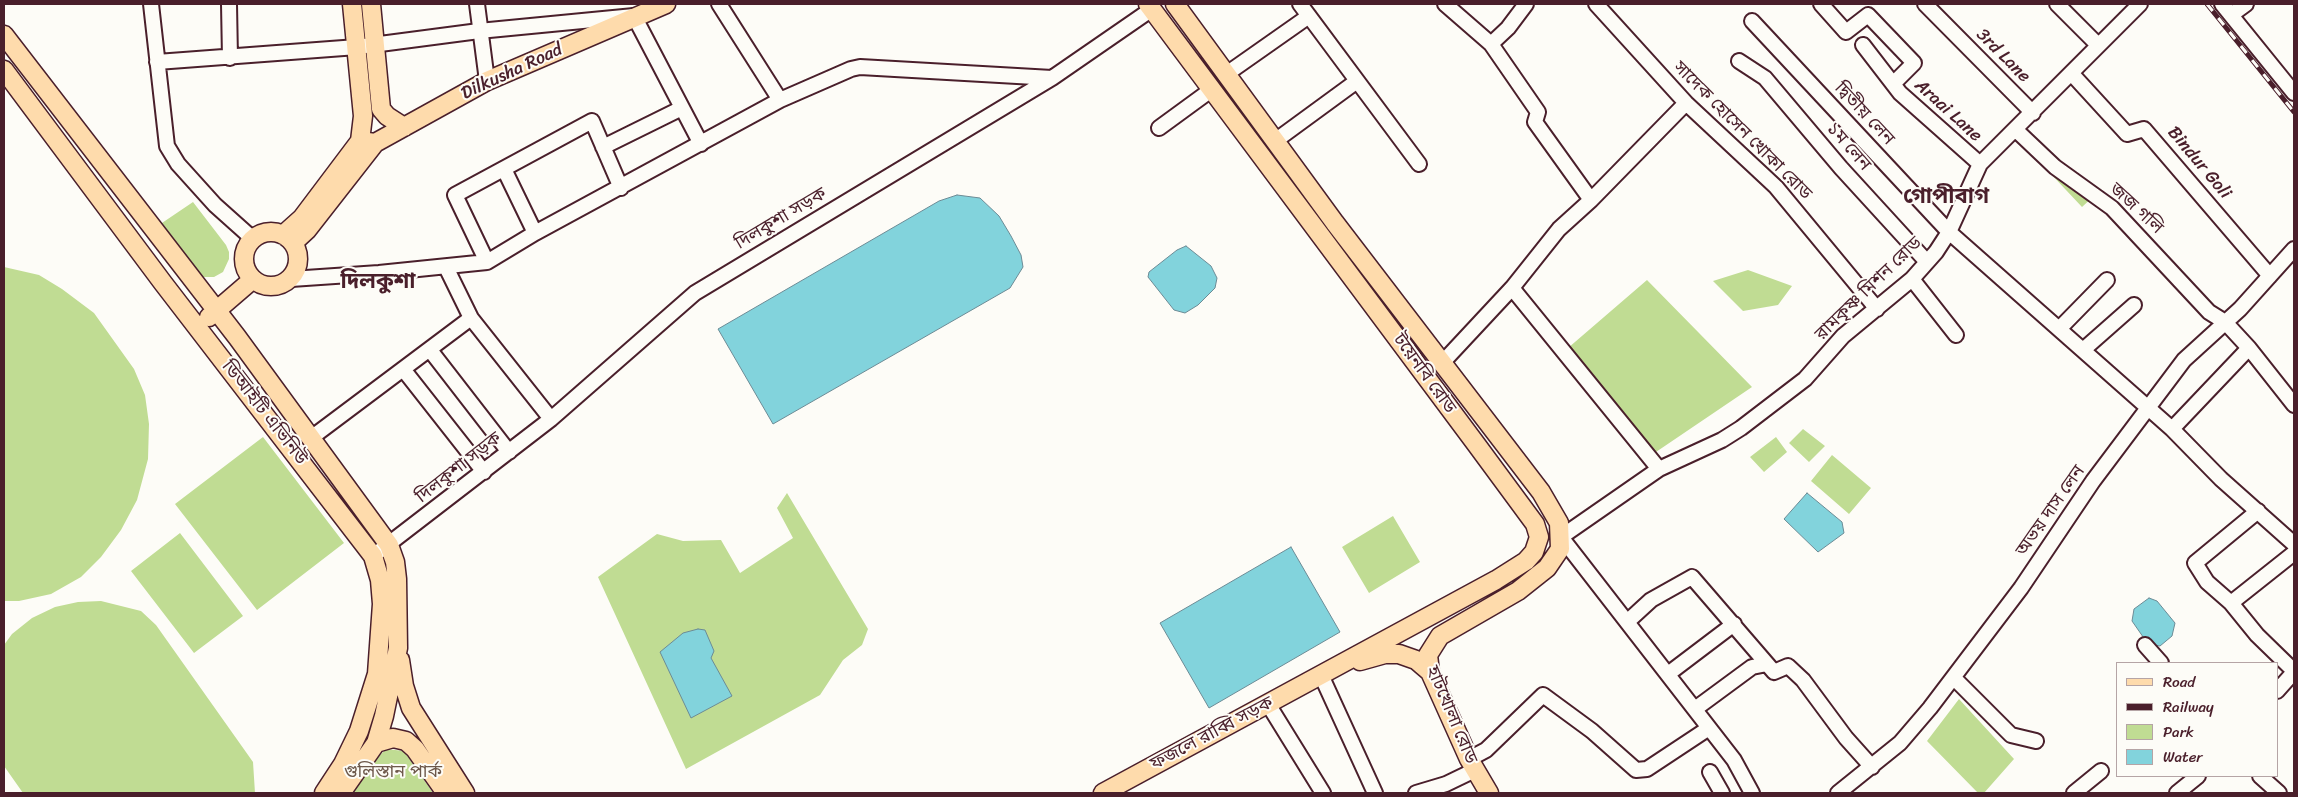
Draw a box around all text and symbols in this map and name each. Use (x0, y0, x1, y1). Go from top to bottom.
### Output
street label: 3rd Lane (1971, 24, 2035, 88)
street label: Dilkusha Road (458, 39, 566, 105)
street label: সাদেক হোসেন খোকা রোড (1668, 57, 1816, 205)
street label: Araai Lane (1910, 75, 1986, 147)
street label: দ্বিতীয় লেন (1829, 78, 1899, 150)
street label: ১ম লেন (1821, 118, 1875, 176)
street label: Bindur Goli (2163, 122, 2235, 204)
street label: জজ গলি (2105, 179, 2167, 239)
street label: দিলকুশা সড়ক (731, 183, 831, 255)
district label: গোপীবাগ (1903, 184, 1989, 210)
street label: রামকৃষ্ণ মিশন রোড (1811, 233, 1927, 345)
district label: দিলকুশা (340, 269, 416, 295)
street label: টয়েনবি রোড (1388, 330, 1460, 418)
street label: ডিআইটি এভিনিউ (217, 357, 311, 469)
street label: দিলকুশা সড়ক (412, 428, 506, 508)
street label: অভয় দাস লেন (2012, 461, 2090, 561)
legend (2116, 662, 2278, 777)
street label: হাটখোলা রোড (1421, 663, 1481, 767)
text: Road (2163, 669, 2195, 695)
street label: ফজলে রাব্বি সড়ক (1147, 692, 1277, 776)
text: Railway (2163, 694, 2214, 720)
text: Park (2163, 719, 2194, 745)
text: Water (2163, 744, 2203, 770)
park label: গুলিস্তান পার্ক (344, 761, 442, 783)

